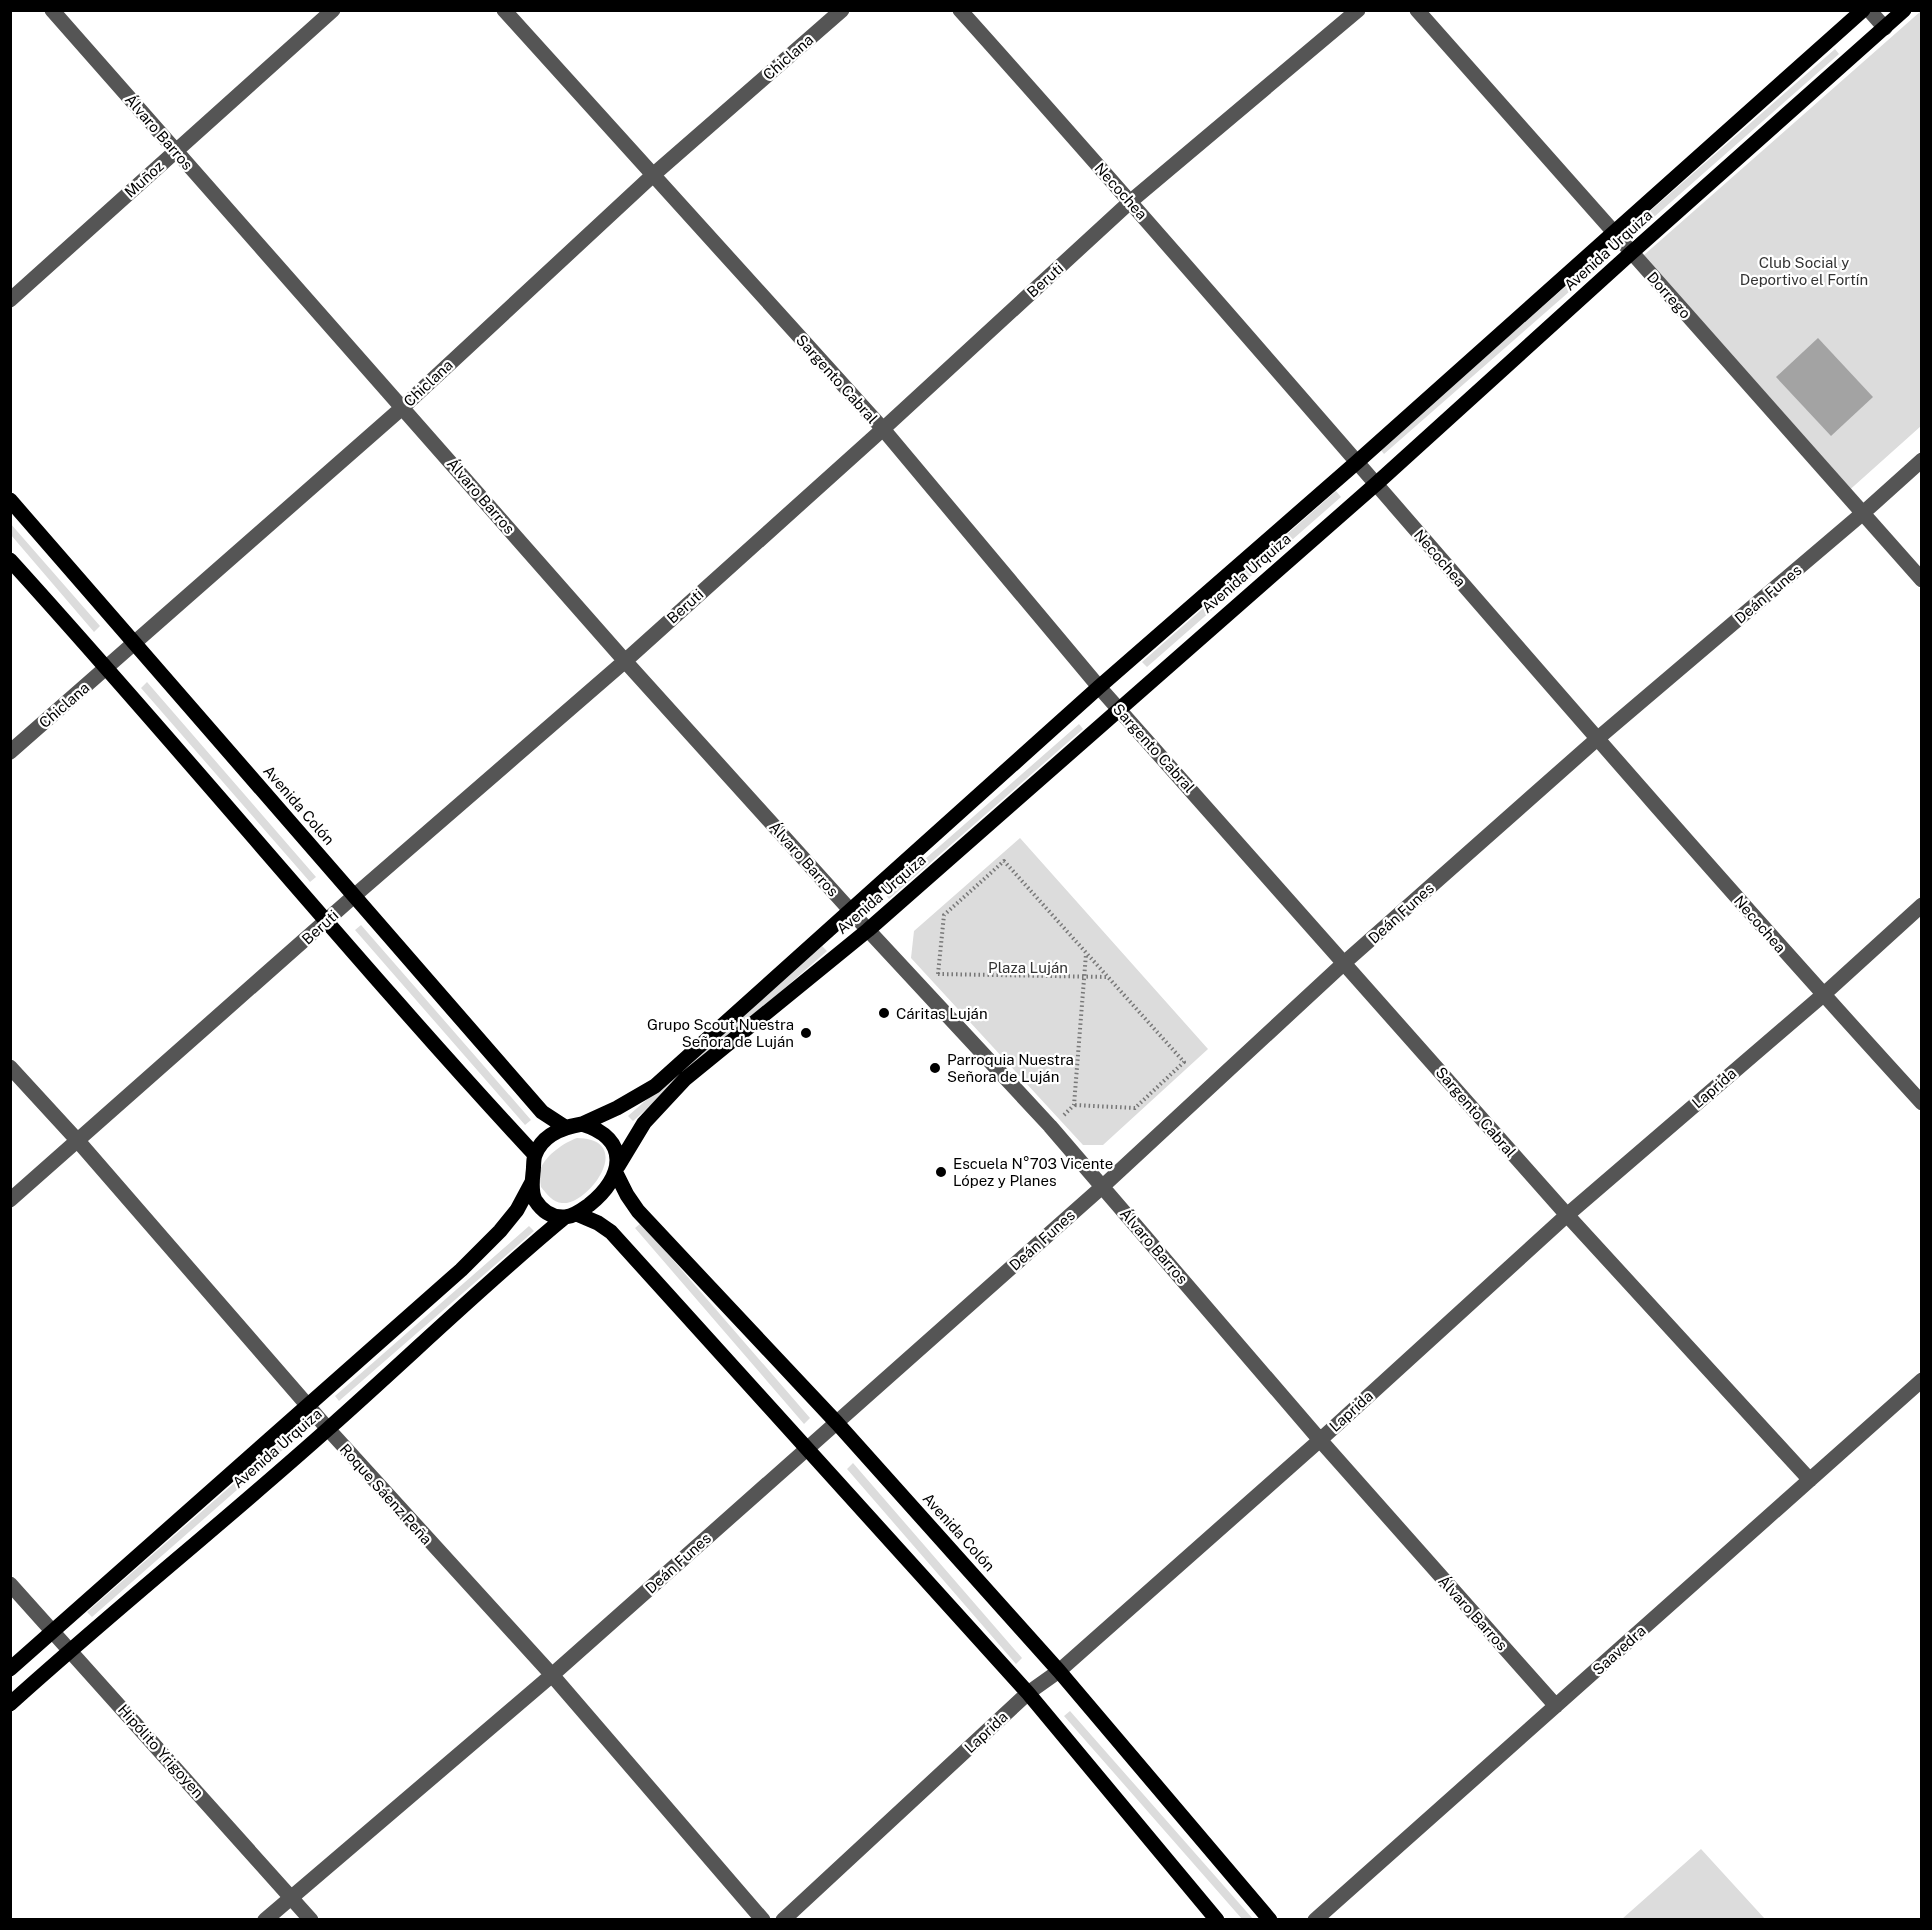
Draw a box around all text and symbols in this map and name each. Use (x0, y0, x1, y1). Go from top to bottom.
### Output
street label: Chiclana (760, 31, 816, 83)
street label: Álvaro Barros (122, 91, 196, 173)
street label: Muñoz (121, 157, 167, 201)
street label: Necochea (1091, 159, 1151, 223)
street label: Avenida Urquiza (1561, 206, 1655, 294)
park label: Club Social y Deportivo el Fortín (1740, 254, 1868, 288)
street label: Beruti (1023, 259, 1067, 301)
street label: Dorrego (1644, 268, 1694, 322)
street label: Sargento Cabral (793, 331, 881, 427)
street label: Chiclana (400, 356, 456, 410)
street label: Álvaro Barros (444, 455, 518, 537)
street label: Necochea (1411, 526, 1469, 590)
street label: Avenida Urquiza (1198, 530, 1294, 616)
street label: Deán Funes (1731, 561, 1805, 627)
street label: Beruti (663, 585, 707, 627)
street label: Chiclana (36, 679, 92, 731)
street label: Sargento Cabral (1110, 700, 1198, 796)
street label: Avenida Colón (260, 762, 338, 848)
street label: Álvaro Barros (766, 818, 842, 900)
street label: Avenida Urquiza (833, 851, 929, 937)
street label: Deán Funes (1365, 879, 1437, 947)
street label: Necochea (1731, 892, 1789, 956)
street label: Beruti (298, 906, 342, 948)
park label: Plaza Luján (988, 959, 1068, 976)
place label: Cáritas Luján (896, 1005, 988, 1022)
marker: Cáritas Luján (877, 1006, 891, 1020)
place label: Grupo Scout Nuestra Señora de Luján (647, 1016, 794, 1050)
marker: Grupo Scout Nuestra Señora de Luján (799, 1026, 813, 1040)
place label: Parroquia Nuestra Señora de Luján (947, 1051, 1074, 1085)
marker: Parroquia Nuestra Señora de Luján (928, 1061, 942, 1075)
street label: Sargento Cabral (1432, 1064, 1520, 1160)
street label: Laprida (1689, 1064, 1739, 1112)
place label: Escuela N°703 Vicente López y Planes (953, 1155, 1113, 1189)
marker: Escuela N°703 Vicente López y Planes (934, 1165, 948, 1179)
street label: Álvaro Barros (1117, 1205, 1191, 1287)
street label: Deán Funes (1006, 1206, 1078, 1274)
street label: Laprida (1326, 1387, 1376, 1435)
street label: Avenida Urquiza (229, 1405, 325, 1491)
street label: Roque Sáenz Peña (336, 1440, 436, 1548)
street label: Avenida Colón (920, 1490, 998, 1574)
street label: Deán Funes (642, 1529, 714, 1597)
street label: Álvaro Barros (1435, 1572, 1511, 1654)
street label: Saavedra (1589, 1622, 1649, 1678)
street label: Hipólito Yrigoyen (115, 1701, 207, 1801)
street label: Laprida (961, 1708, 1011, 1756)

